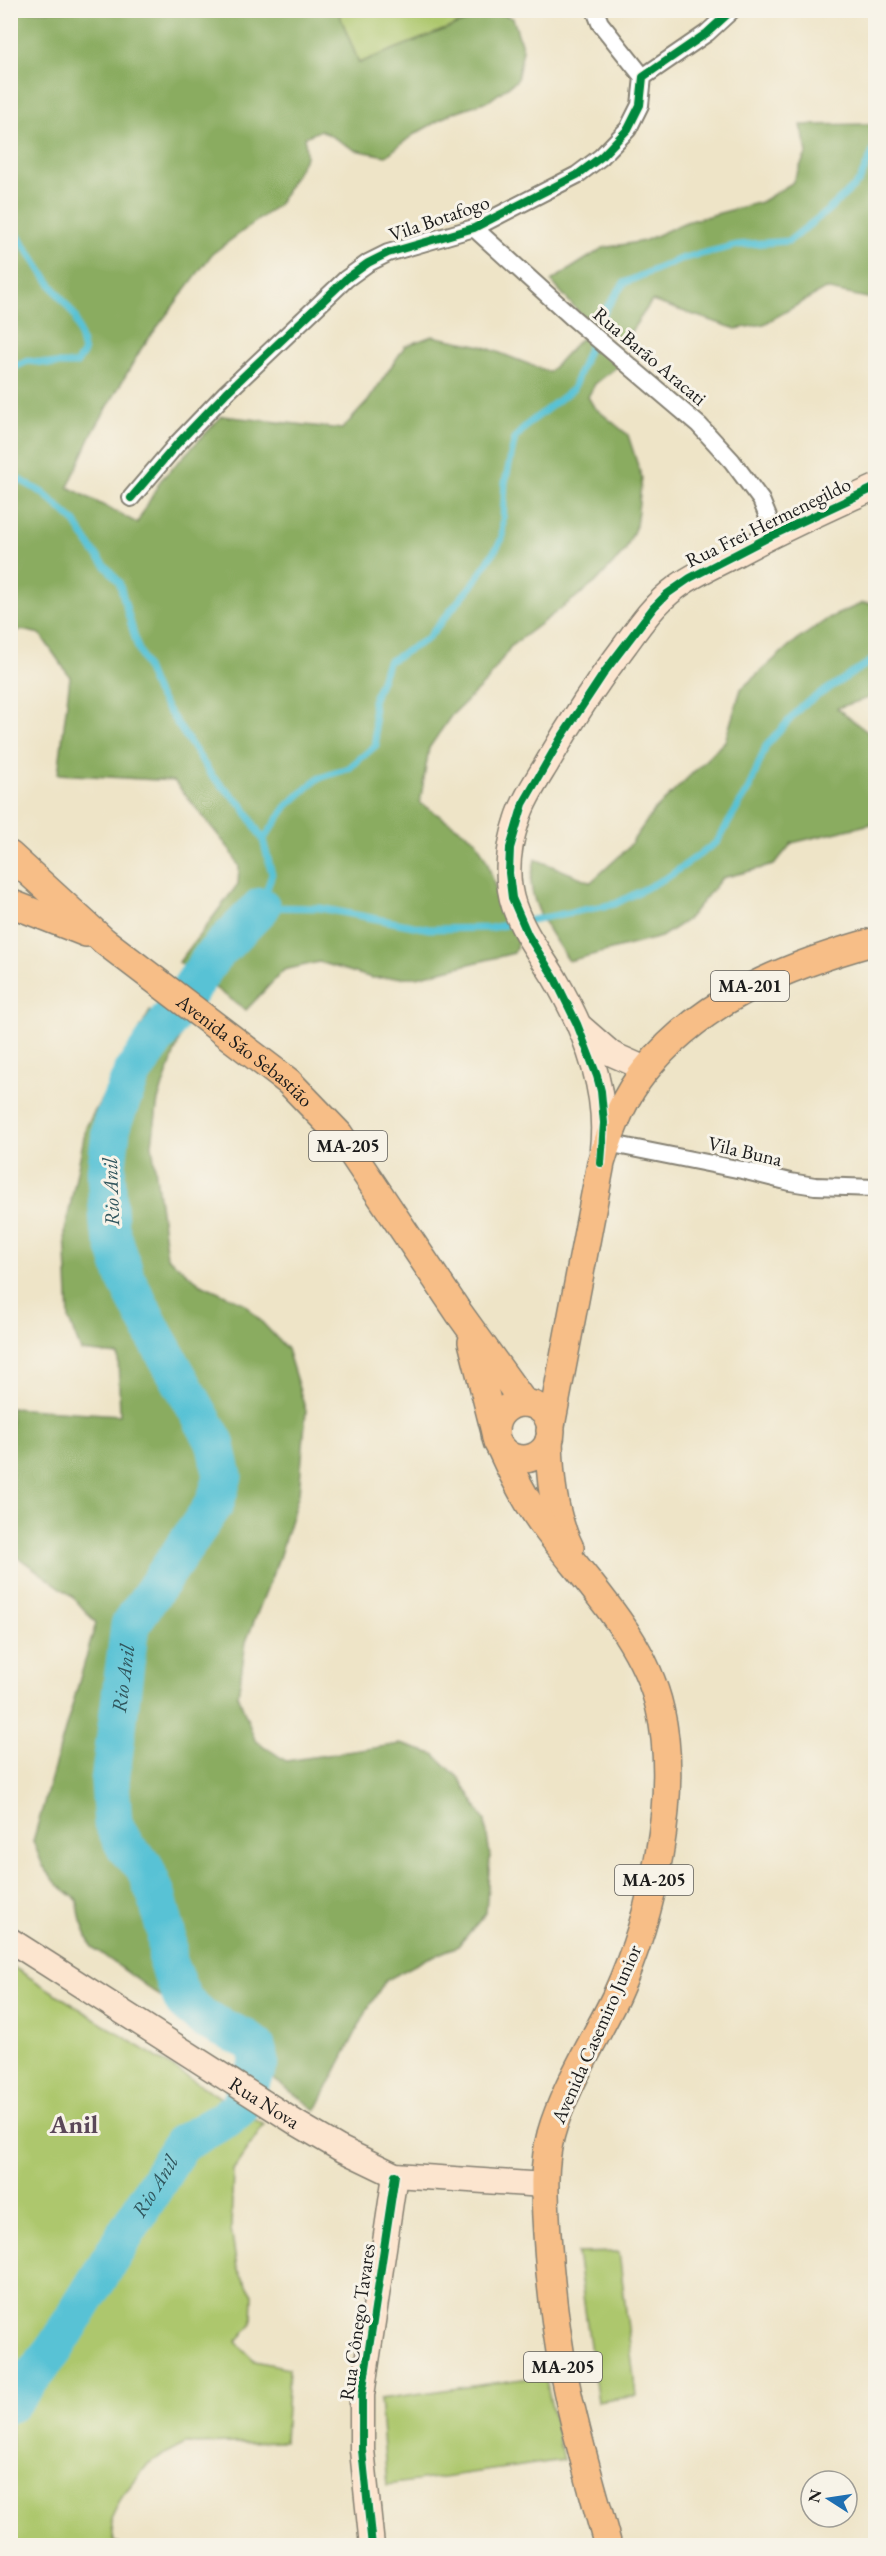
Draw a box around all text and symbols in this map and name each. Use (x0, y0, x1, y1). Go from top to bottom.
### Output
street label: Vila Botafogo (385, 189, 493, 247)
street label: Rua Barão Aracati (588, 301, 712, 411)
street label: Rua Frei Hermenegildo (681, 471, 855, 573)
road number: MA-201 (711, 971, 789, 1001)
street label: Avenida São Sebastião (171, 987, 319, 1113)
street label: Vila Buna (705, 1130, 785, 1172)
road number: MA-205 (309, 1131, 387, 1161)
water label: Rio Anil (96, 1156, 125, 1227)
water label: Rio Anil (105, 1642, 141, 1714)
road number: MA-205 (615, 1865, 693, 1895)
street label: Avenida Casemiro Junior (544, 1940, 647, 2128)
street label: Rua Nova (224, 2070, 305, 2135)
district label: Anil (49, 2107, 98, 2141)
water label: Rio Anil (125, 2149, 185, 2222)
street label: Rua Cônego Tavares (333, 2242, 381, 2402)
road number: MA-205 (524, 2352, 602, 2382)
north arrow (799, 2469, 859, 2529)
text: N (803, 2487, 826, 2505)

